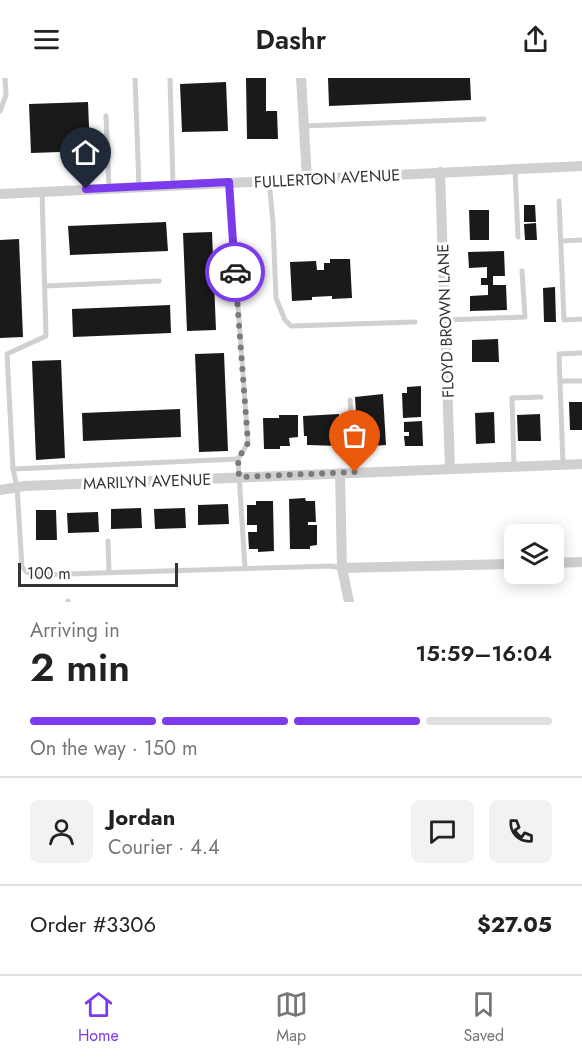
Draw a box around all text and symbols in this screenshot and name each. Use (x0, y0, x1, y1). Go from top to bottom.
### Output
text: Dashr (256, 20, 326, 59)
icon: menu (30, 23, 63, 56)
icon: share (519, 23, 552, 56)
pin (60, 127, 111, 189)
icon: home (69, 136, 102, 169)
street label: FULLERTON AVENUE (253, 163, 401, 194)
courier (205, 242, 265, 302)
street label: FLOYD BROWN LANE (431, 244, 460, 398)
icon: car (219, 256, 252, 289)
pin (329, 410, 380, 472)
icon: bag (338, 419, 371, 452)
street label: MARILYN AVENUE (83, 468, 211, 495)
map controls (504, 524, 564, 584)
button: layers (504, 524, 564, 584)
scale bar (18, 560, 178, 588)
text: 100 m (27, 562, 71, 585)
text: Arriving in (30, 616, 120, 645)
text: 15:59–16:04 (415, 637, 552, 669)
text: 2 min (30, 639, 130, 696)
text: On the way · 150 m (30, 734, 198, 763)
button: person (30, 800, 93, 863)
button: chat (411, 800, 474, 863)
button: phone (489, 800, 552, 863)
text: Jordan (108, 801, 175, 833)
text: Courier · 4.4 (108, 833, 220, 862)
text: Order #3306 (30, 908, 156, 940)
text: $27.05 (477, 908, 552, 940)
tab: Home (78, 988, 119, 1047)
tab: Map (275, 988, 308, 1047)
tab: Saved (464, 988, 504, 1047)

